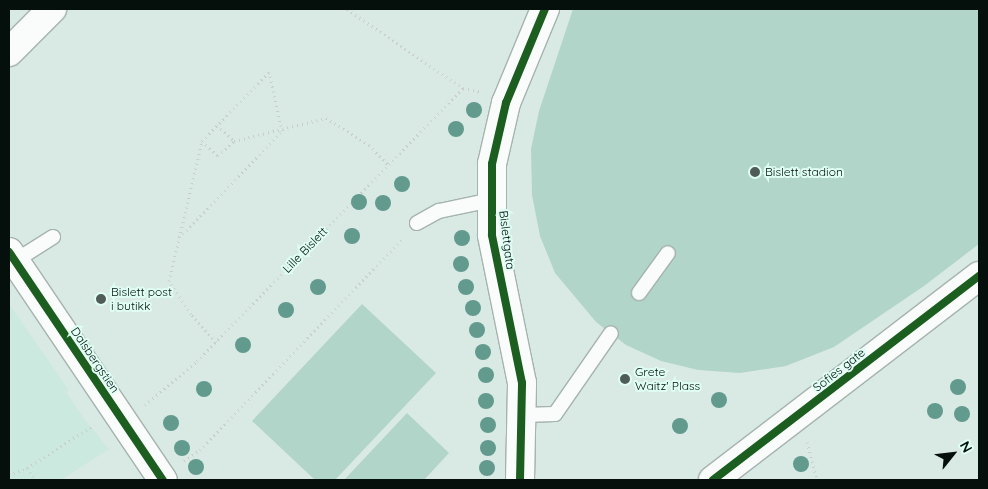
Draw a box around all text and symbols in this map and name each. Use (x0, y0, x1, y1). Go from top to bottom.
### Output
place label: Bislett stadion (765, 165, 843, 179)
marker: Bislett stadion (749, 166, 761, 178)
street label: Bislettgata (496, 210, 518, 270)
street label: Lille Bislett (280, 224, 330, 276)
place label: Bislett post i butikk (111, 285, 172, 313)
marker: Bislett post i butikk (95, 293, 107, 305)
street label: Dalsbergstien (68, 324, 122, 396)
street label: Sofies gate (810, 345, 868, 395)
place label: Grete Waitz' Plass (635, 365, 700, 393)
marker: Grete Waitz' Plass (619, 373, 631, 385)
north arrow (928, 429, 978, 479)
text: N (956, 438, 976, 456)

